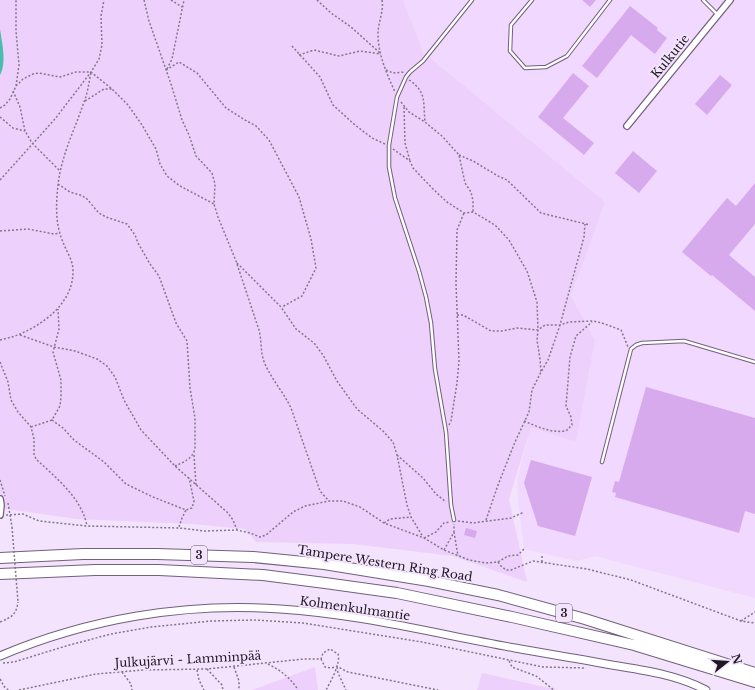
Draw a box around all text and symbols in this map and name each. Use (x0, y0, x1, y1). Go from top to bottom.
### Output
street label: Kulkutie (648, 31, 692, 81)
street label: Tampere Western Ring Road (296, 542, 474, 584)
road number: 3 (191, 546, 207, 564)
street label: Kolmenkulmantie (299, 593, 411, 623)
road number: 3 (556, 604, 572, 622)
north arrow (707, 642, 747, 682)
street label: Julkujärvi - Lamminpää (112, 648, 262, 670)
text: N (728, 652, 745, 667)

